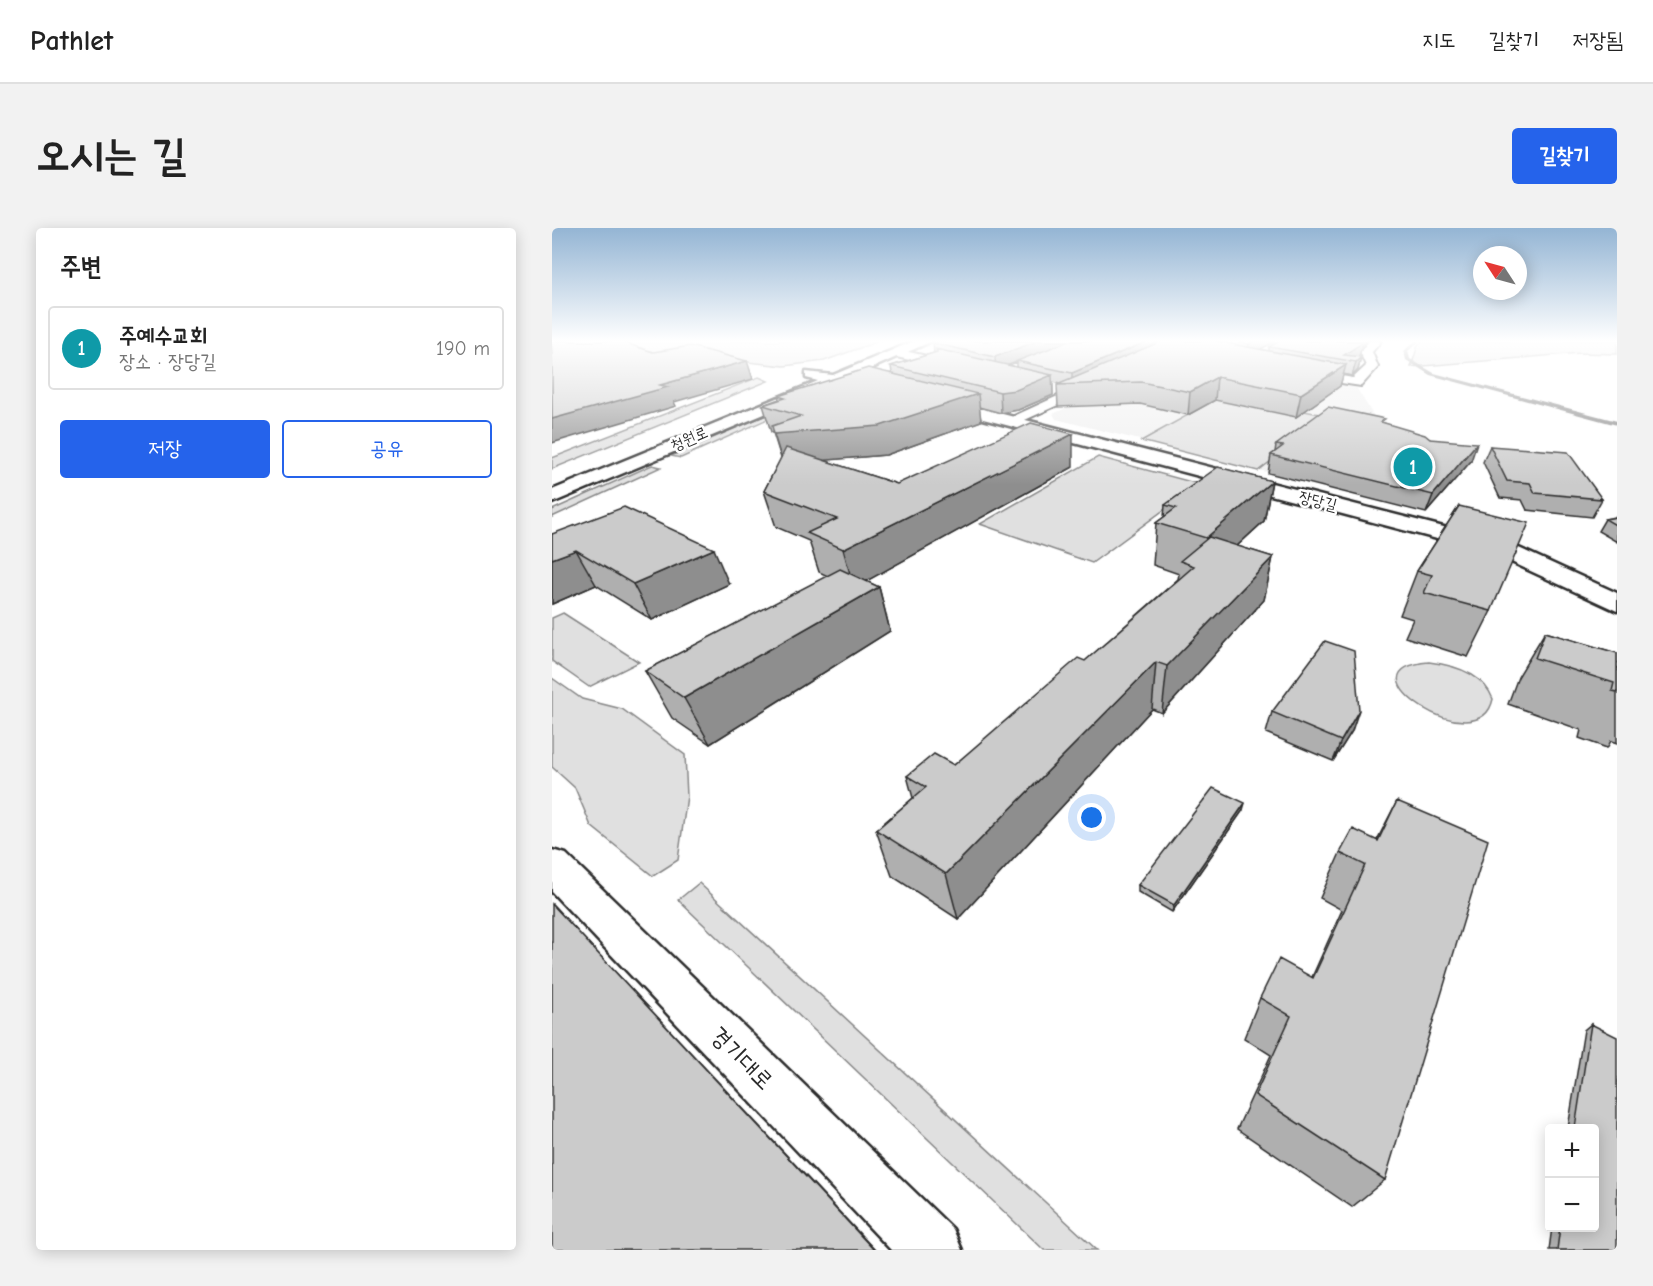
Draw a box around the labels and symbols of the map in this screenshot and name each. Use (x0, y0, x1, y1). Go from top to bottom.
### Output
north arrow (1473, 246, 1527, 300)
street label: 청원로 (668, 423, 710, 455)
pin: 1 (1394, 444, 1432, 490)
street label: 장당길 (1297, 488, 1339, 514)
your location (1077, 803, 1106, 832)
street label: 경기대로 (705, 1021, 779, 1095)

